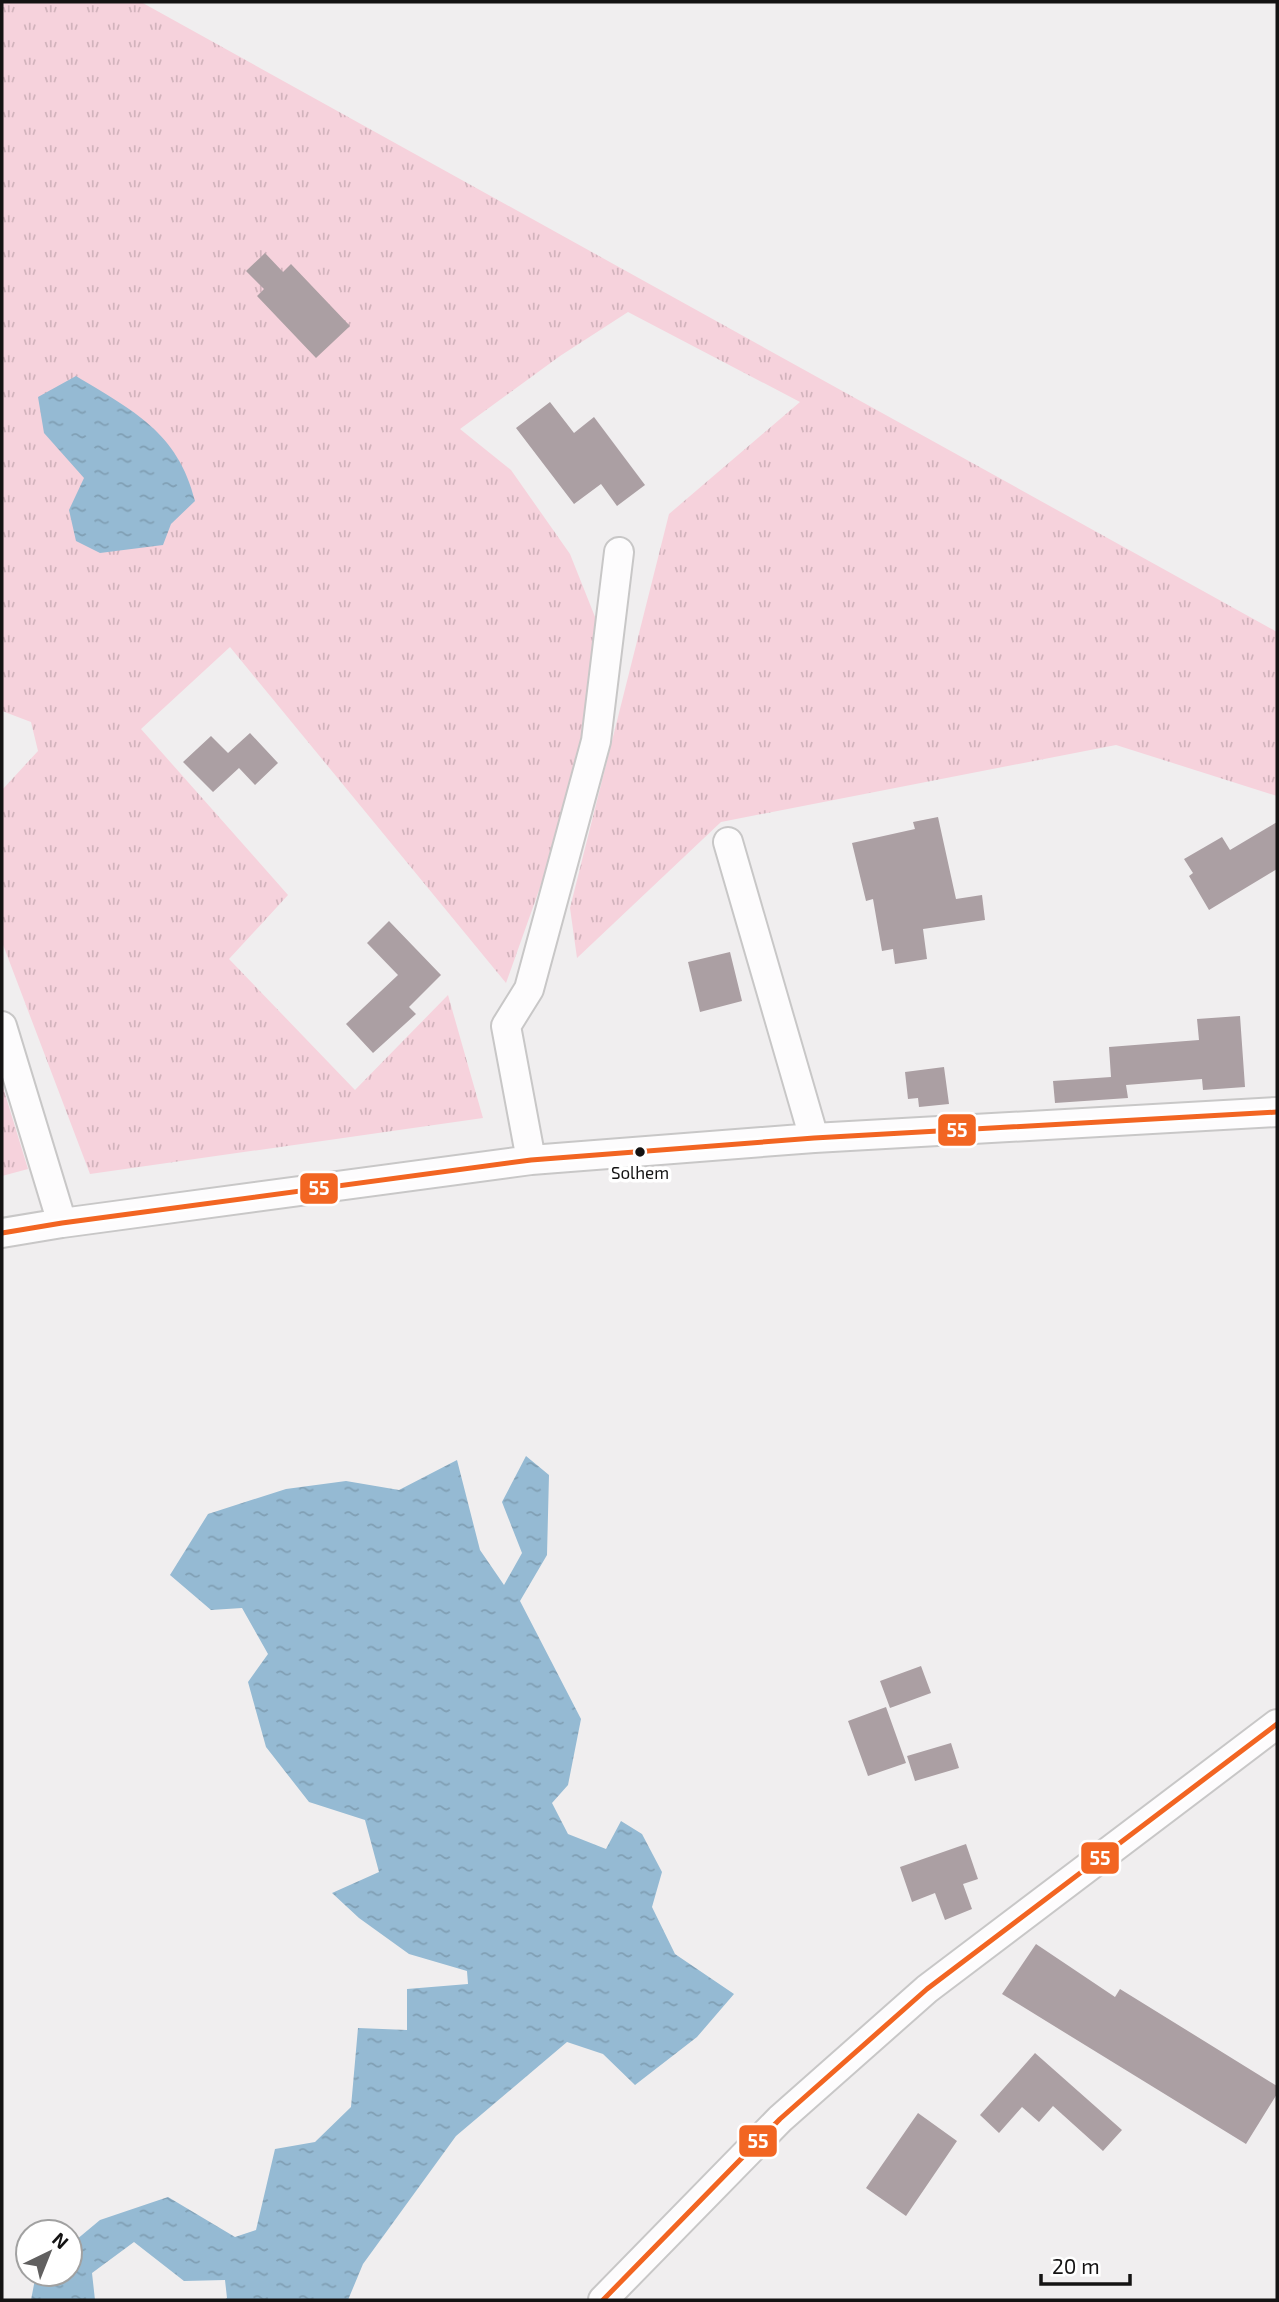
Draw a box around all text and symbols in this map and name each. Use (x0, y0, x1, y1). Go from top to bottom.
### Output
line badge: 55 (937, 1113, 977, 1147)
text: 55 (947, 1118, 967, 1141)
marker: Solhem (633, 1145, 647, 1159)
place label: Solhem (611, 1162, 669, 1182)
line badge: 55 (299, 1172, 339, 1205)
text: 55 (309, 1176, 329, 1199)
line badge: 55 (1080, 1841, 1120, 1875)
text: 55 (1090, 1846, 1110, 1869)
line badge: 55 (738, 2124, 778, 2158)
text: 55 (748, 2129, 768, 2152)
north arrow (14, 2218, 84, 2288)
text: N (48, 2227, 74, 2253)
scale bar (1041, 2242, 1130, 2286)
text: 20 m (1052, 2253, 1100, 2278)

